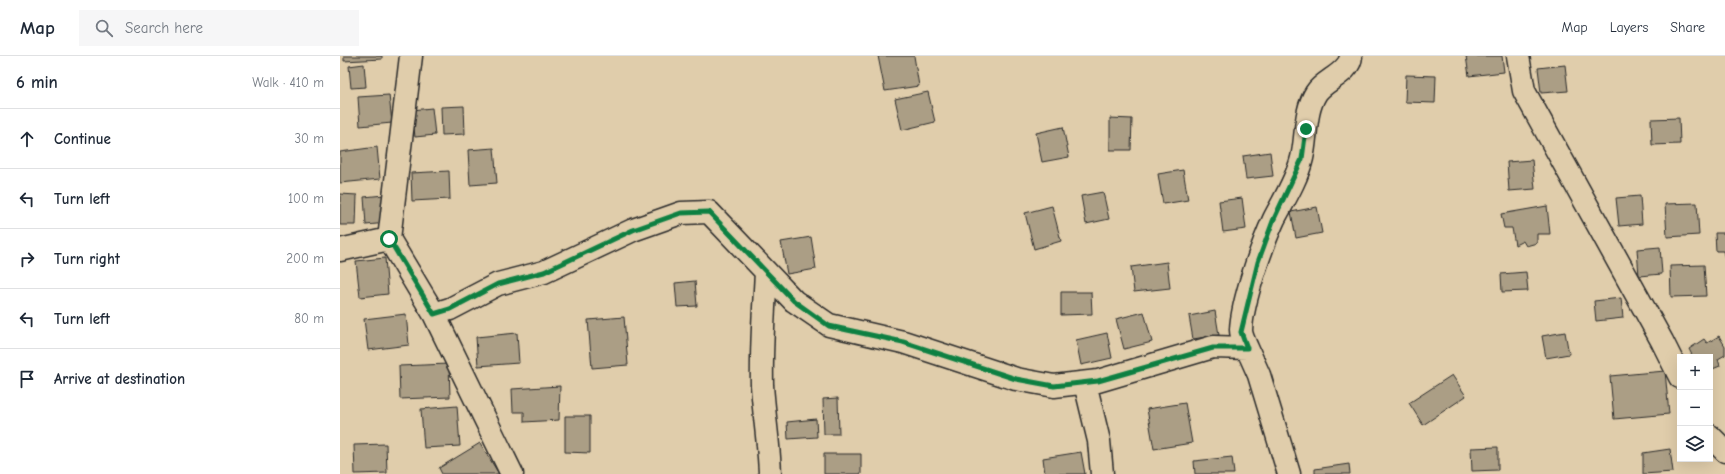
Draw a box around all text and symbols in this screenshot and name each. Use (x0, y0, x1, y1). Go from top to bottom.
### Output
search box (79, 10, 359, 46)
text: Map (20, 17, 55, 39)
icon: search (93, 17, 115, 39)
text: Search here (125, 19, 203, 37)
text: Map (1561, 19, 1588, 36)
text: Layers (1610, 19, 1648, 36)
text: Share (1670, 19, 1705, 36)
text: 6 min (16, 73, 58, 92)
text: Walk · 410 m (252, 75, 324, 90)
route end (1297, 120, 1315, 138)
icon: ahead (16, 128, 38, 150)
text: Continue (54, 130, 111, 148)
text: 30 m (294, 131, 324, 146)
icon: left (16, 188, 38, 210)
text: Turn left (54, 190, 110, 208)
text: 100 m (288, 191, 324, 206)
route start (380, 230, 398, 248)
icon: right (16, 248, 38, 270)
text: Turn right (54, 250, 120, 268)
text: 200 m (286, 251, 324, 266)
icon: left (16, 308, 38, 330)
text: Turn left (54, 310, 110, 328)
text: 80 m (294, 311, 324, 326)
map controls (1677, 354, 1713, 462)
button: + (1677, 354, 1713, 390)
icon: arrive (16, 368, 38, 390)
text: Arrive at destination (54, 370, 185, 388)
button: − (1677, 390, 1713, 426)
button: layers (1677, 426, 1713, 462)

